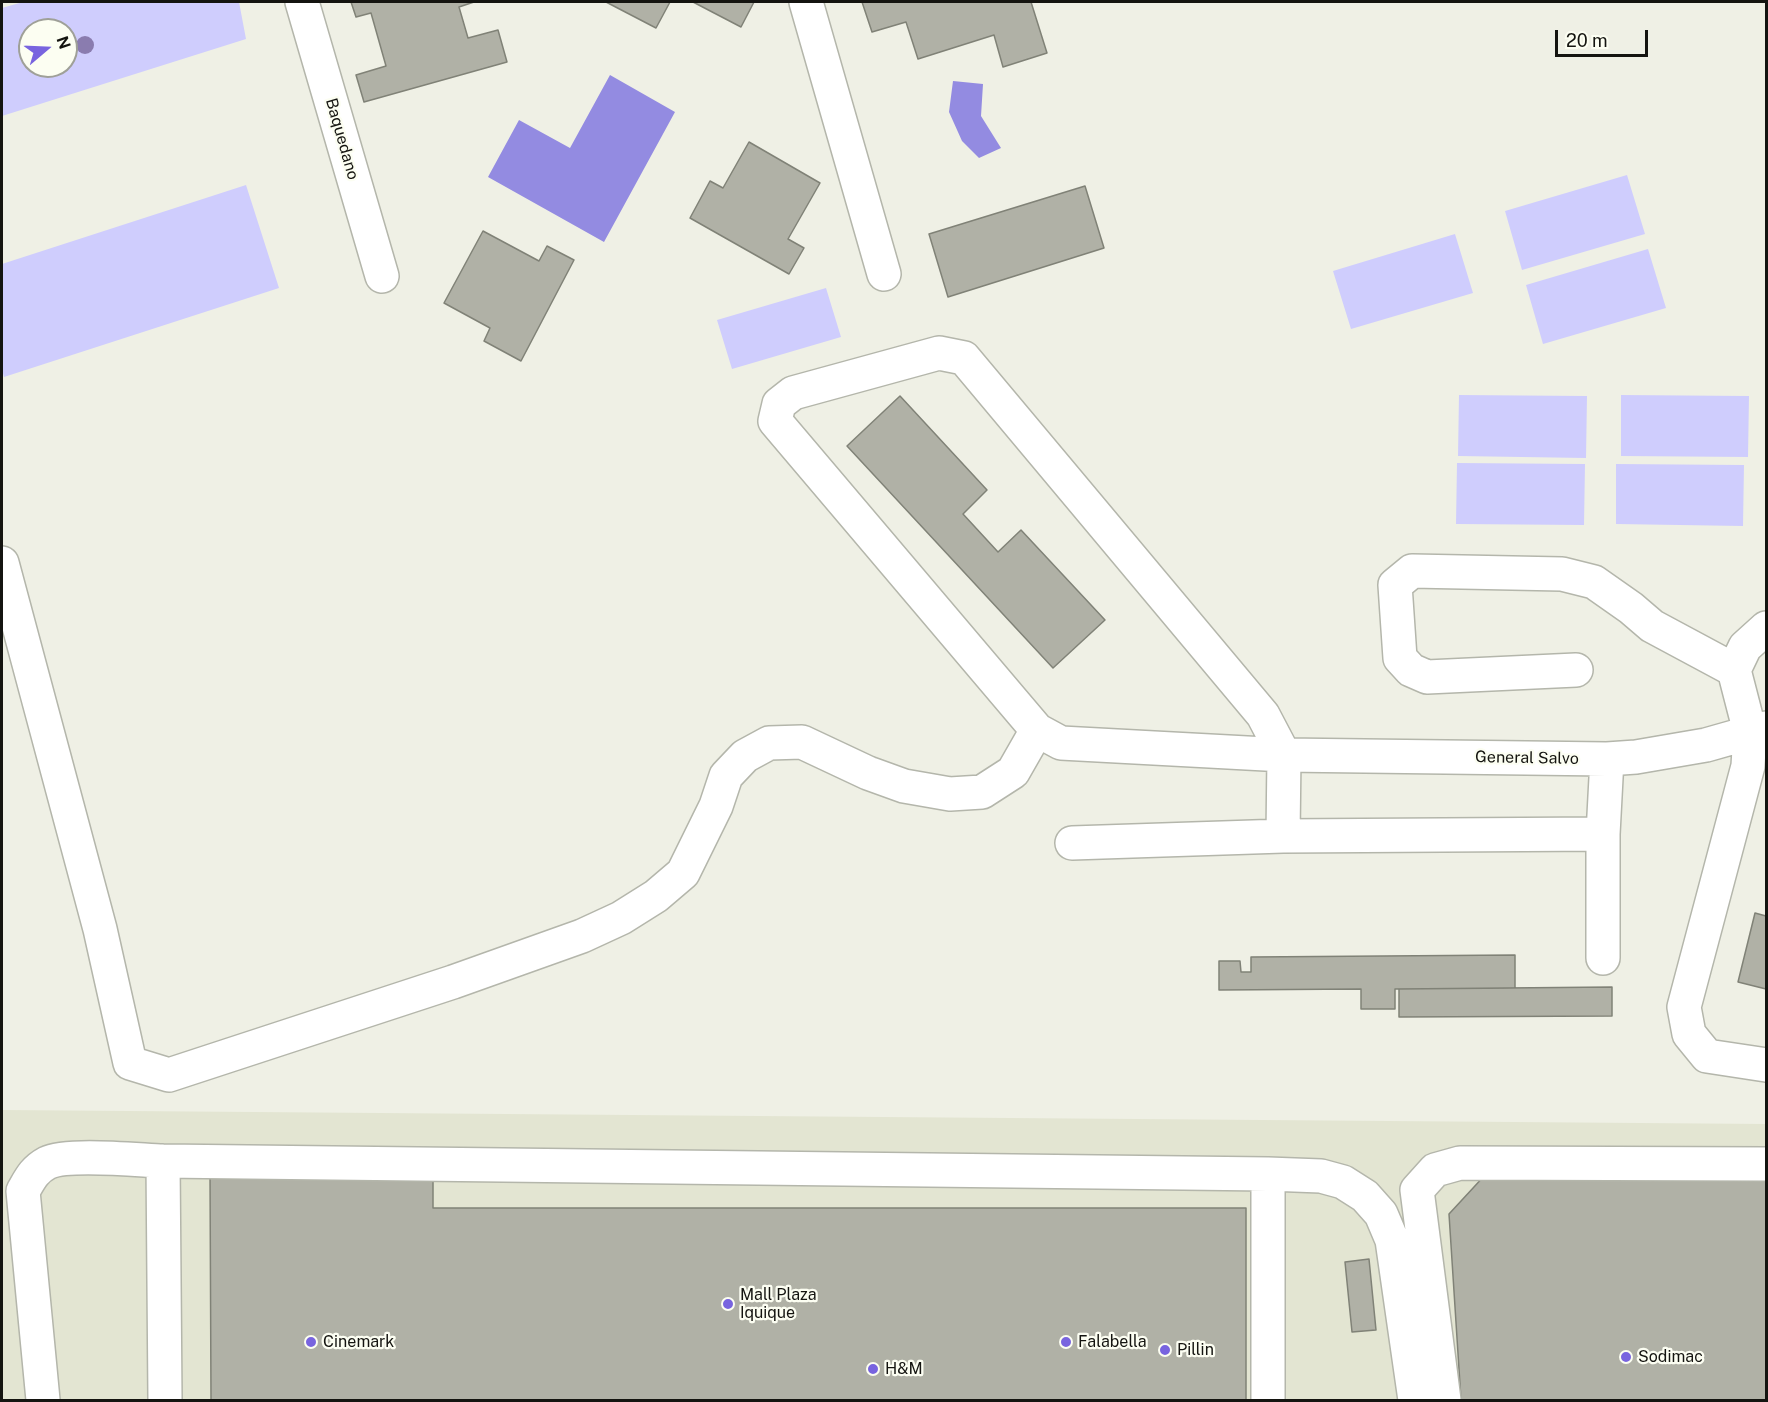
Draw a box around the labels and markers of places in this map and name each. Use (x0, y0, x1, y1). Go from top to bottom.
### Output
place label: Mall Plaza Iquique (740, 1285, 817, 1323)
marker: Mall Plaza Iquique (721, 1297, 735, 1311)
place label: Cinemark (323, 1332, 394, 1352)
place label: Falabella (1078, 1332, 1147, 1352)
marker: Cinemark (304, 1335, 318, 1349)
marker: Falabella (1059, 1335, 1073, 1349)
place label: Pillin (1177, 1340, 1214, 1360)
marker: Pillin (1158, 1343, 1172, 1357)
place label: Sodimac (1638, 1347, 1703, 1367)
marker: Sodimac (1619, 1350, 1633, 1364)
place label: H&M (885, 1359, 923, 1379)
marker: H&M (866, 1362, 880, 1376)

